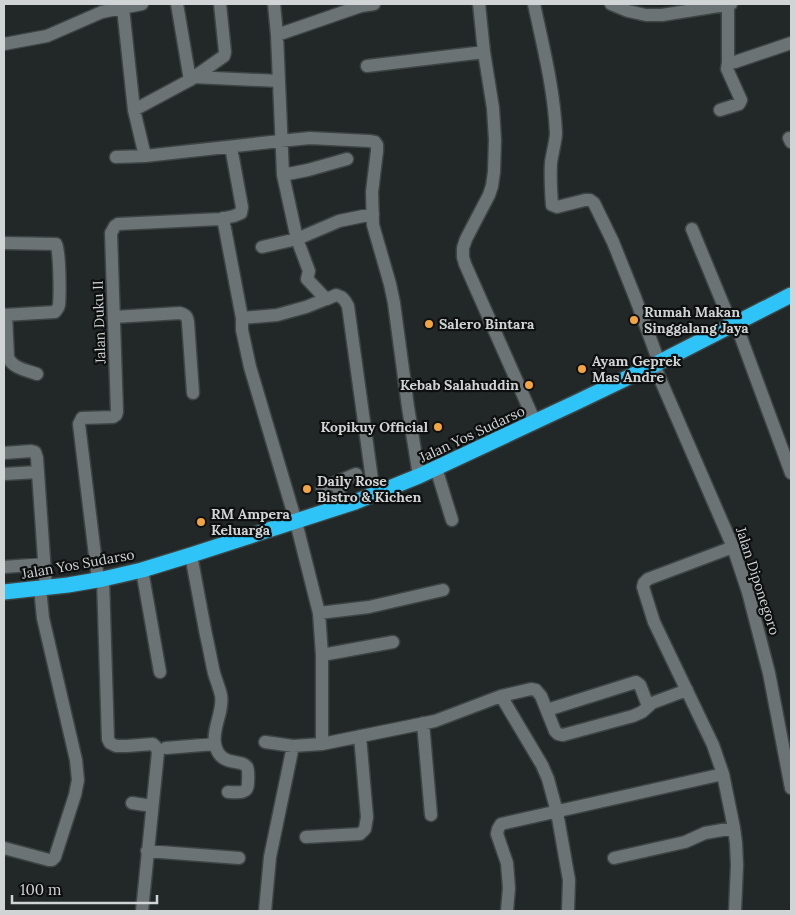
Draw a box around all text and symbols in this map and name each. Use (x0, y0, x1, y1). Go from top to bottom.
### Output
street label: Jalan Duku II (89, 280, 109, 365)
place label: Rumah Makan Singgalang Jaya (644, 303, 749, 337)
marker: Rumah Makan Singgalang Jaya (628, 314, 640, 326)
place label: Salero Bintara (439, 315, 535, 333)
marker: Salero Bintara (423, 318, 435, 330)
place label: Ayam Geprek Mas Andre (592, 352, 682, 386)
marker: Ayam Geprek Mas Andre (576, 363, 588, 375)
place label: Kebab Salahuddin (400, 376, 519, 394)
marker: Kebab Salahuddin (523, 379, 535, 391)
street label: Jalan Yos Sudarso (416, 402, 528, 467)
place label: Kopikuy Official (320, 418, 429, 436)
marker: Kopikuy Official (432, 421, 444, 433)
place label: Daily Rose Bistro & Kichen (317, 472, 422, 506)
marker: Daily Rose Bistro & Kichen (301, 483, 313, 495)
place label: RM Ampera Keluarga (211, 505, 291, 539)
marker: RM Ampera Keluarga (195, 516, 207, 528)
street label: Jalan Diponegoro (732, 524, 784, 637)
street label: Jalan Yos Sudarso (19, 545, 136, 583)
scale bar (12, 872, 158, 904)
text: 100 m (20, 880, 61, 899)

